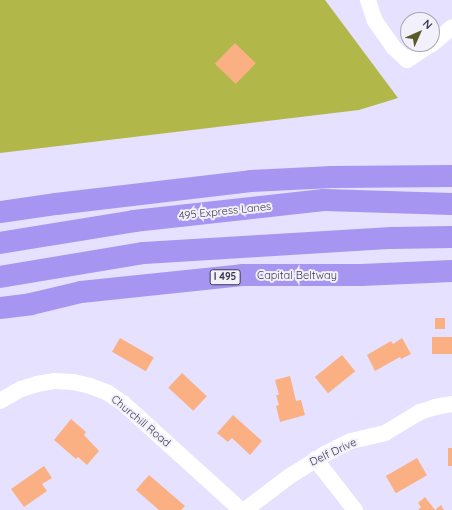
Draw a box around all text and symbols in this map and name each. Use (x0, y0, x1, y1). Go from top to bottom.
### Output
north arrow (400, 12, 440, 52)
text: N (420, 16, 436, 32)
street label: 495 Express Lanes (178, 200, 272, 222)
street label: Capital Beltway (257, 268, 337, 282)
road number: I 495 (209, 269, 241, 285)
street label: Churchill Road (109, 392, 173, 450)
street label: Delf Drive (307, 435, 359, 469)

